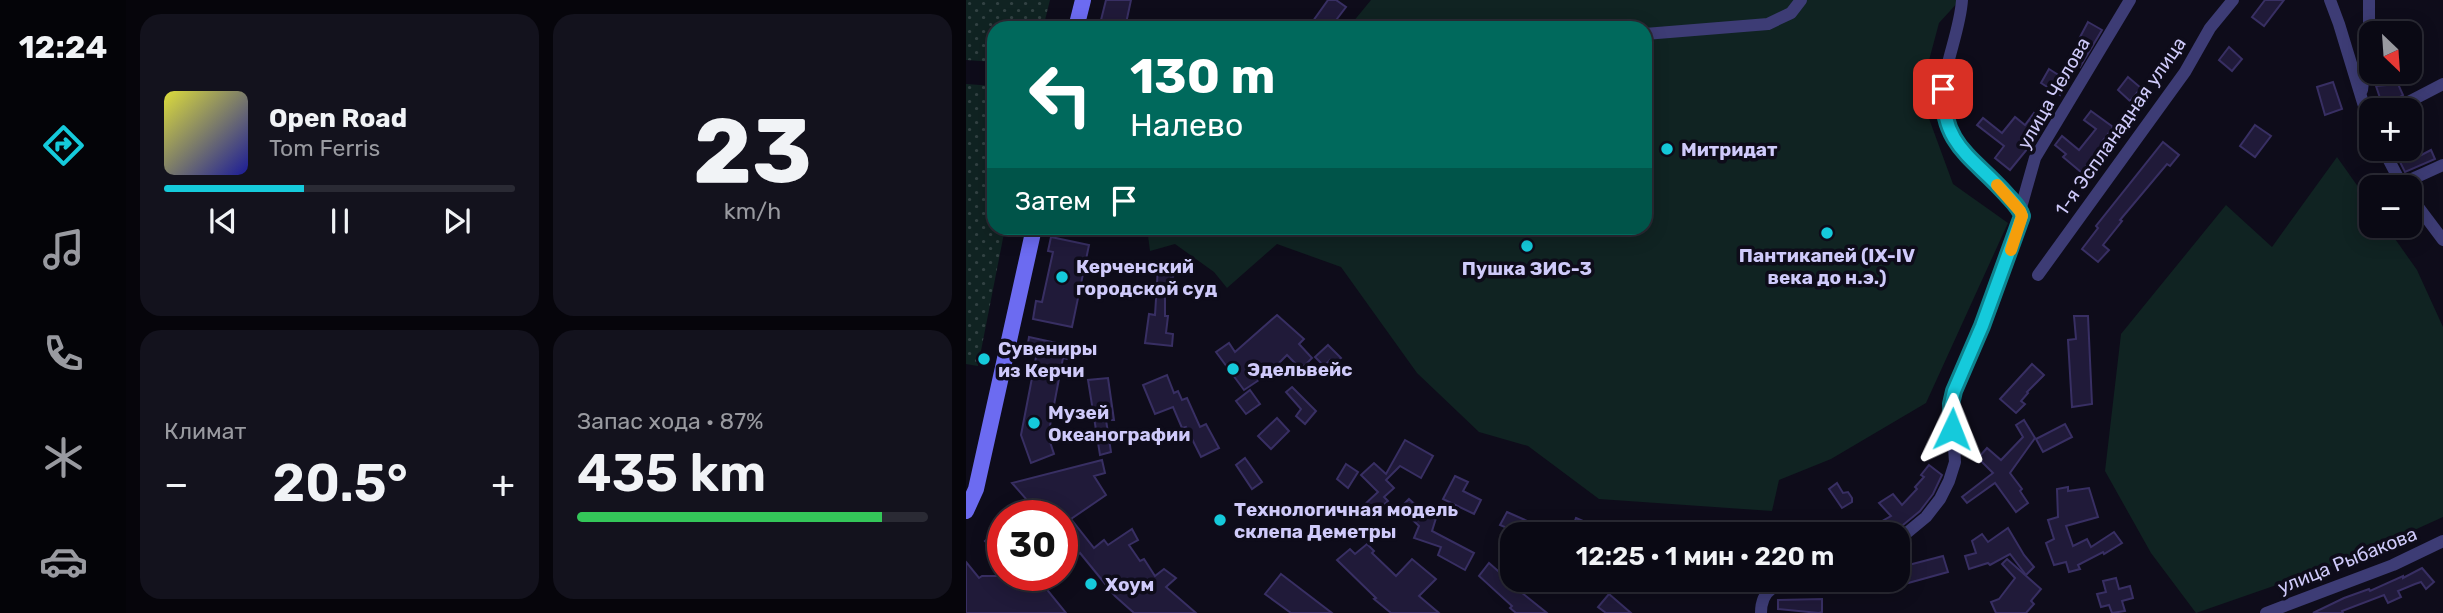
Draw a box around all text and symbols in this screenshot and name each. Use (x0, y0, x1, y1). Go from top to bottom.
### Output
north arrow (2359, 21, 2422, 84)
map controls (2359, 21, 2422, 238)
text: 12:24 (19, 28, 107, 66)
street label: 1-я Эспланадная улица (2050, 32, 2191, 220)
street label: улица Челова (2012, 33, 2095, 153)
text: 130 m (1130, 47, 1275, 105)
icon: left (1015, 49, 1106, 140)
pin (1913, 59, 1973, 119)
icon: arrive (1924, 70, 1962, 108)
text: 23 (693, 97, 812, 205)
button: + (2359, 98, 2422, 161)
text: Open Road (269, 103, 407, 134)
text: Налево (1130, 106, 1243, 144)
icon: directions (39, 121, 88, 170)
text: Tom Ferris (269, 134, 380, 162)
place label: Митридат (1681, 138, 1778, 161)
marker: Митридат (1659, 141, 1675, 157)
button: − (2359, 175, 2422, 238)
icon: arrive (1105, 182, 1143, 220)
text: Затем (1015, 186, 1091, 217)
text: km/h (724, 197, 781, 225)
icon: previous (204, 202, 242, 240)
icon: pause (321, 202, 359, 240)
icon: next (438, 202, 476, 240)
icon: music (39, 225, 88, 274)
marker: Пантикапей (IX-IV века до н.э.) (1819, 225, 1835, 241)
marker: Пушка ЗИС-3 (1519, 238, 1535, 254)
place label: Пантикапей (IX-IV века до н.э.) (1739, 244, 1915, 289)
place label: Керченский городской суд (1076, 255, 1218, 300)
place label: Пушка ЗИС-3 (1462, 257, 1592, 280)
marker: Керченский городской суд (1054, 269, 1070, 285)
icon: phone (39, 329, 88, 378)
place label: Сувениры из Керчи (998, 337, 1097, 382)
marker: Сувениры из Керчи (976, 351, 992, 367)
place label: Эдельвейс (1247, 358, 1352, 381)
marker: Эдельвейс (1225, 361, 1241, 377)
position arrow (1915, 392, 1989, 466)
place label: Музей Океанографии (1048, 401, 1190, 446)
text: Запас хода · 87% (577, 407, 764, 435)
marker: Музей Океанографии (1026, 415, 1042, 431)
text: Климат (164, 417, 246, 445)
icon: climate (39, 433, 88, 482)
text: 435 km (577, 442, 766, 504)
text: 20.5° (272, 452, 408, 514)
text: − (164, 461, 189, 507)
text: + (491, 461, 515, 507)
place label: Технологичная модель склепа Деметры (1234, 498, 1459, 543)
speed limit sign: 30 (987, 500, 1078, 591)
marker: Технологичная модель склепа Деметры (1212, 512, 1228, 528)
street label: улица Рыбакова (2274, 522, 2420, 599)
icon: car (39, 537, 88, 586)
text: 12:25 · 1 мин · 220 m (1576, 541, 1834, 572)
place label: Хоум (1105, 573, 1154, 596)
marker: Хоум (1083, 576, 1099, 592)

